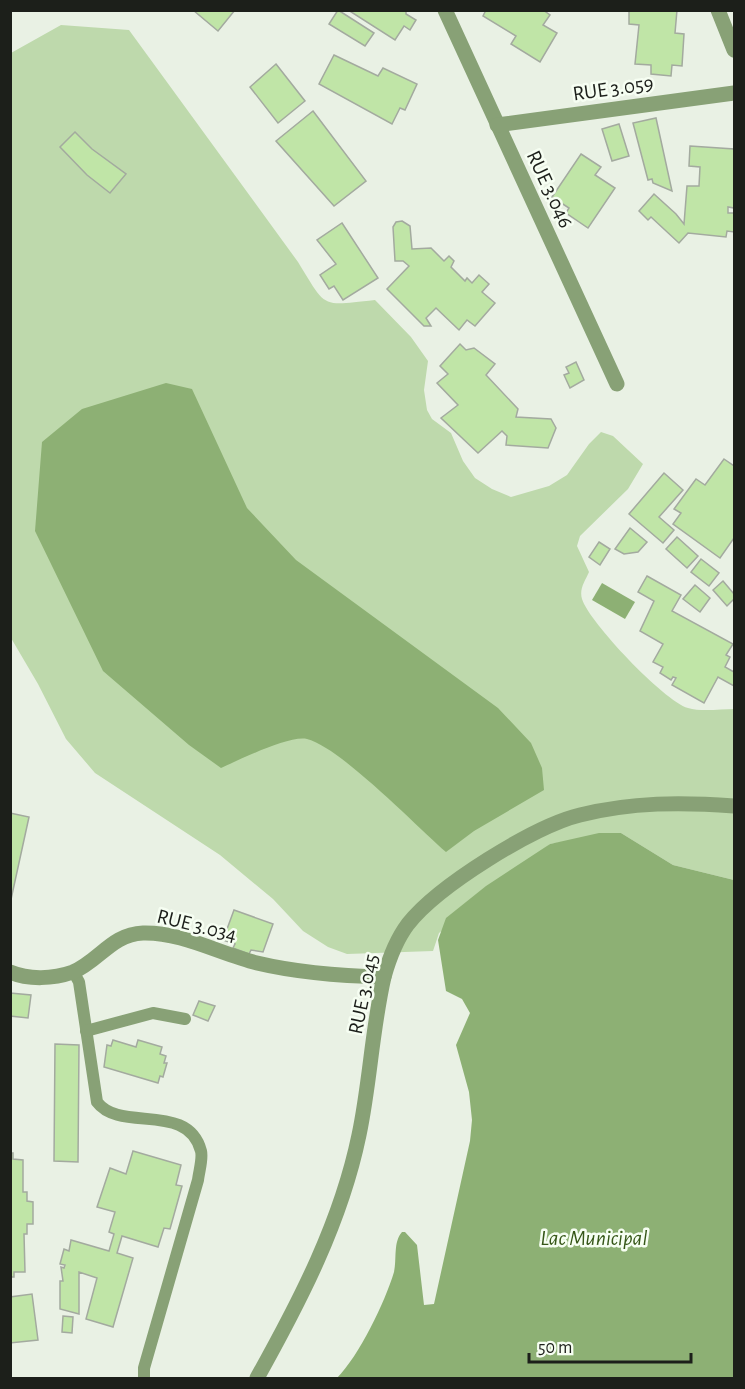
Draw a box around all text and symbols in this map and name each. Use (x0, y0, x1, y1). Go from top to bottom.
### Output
street label: RUE 3.059 (571, 72, 655, 105)
street label: RUE 3.046 (523, 147, 576, 231)
street label: RUE 3.034 (155, 905, 239, 946)
street label: RUE 3.045 (345, 952, 382, 1036)
water label: Lac Municipal (540, 1227, 648, 1250)
scale bar (529, 1326, 691, 1364)
text: 50 m (538, 1339, 572, 1357)

